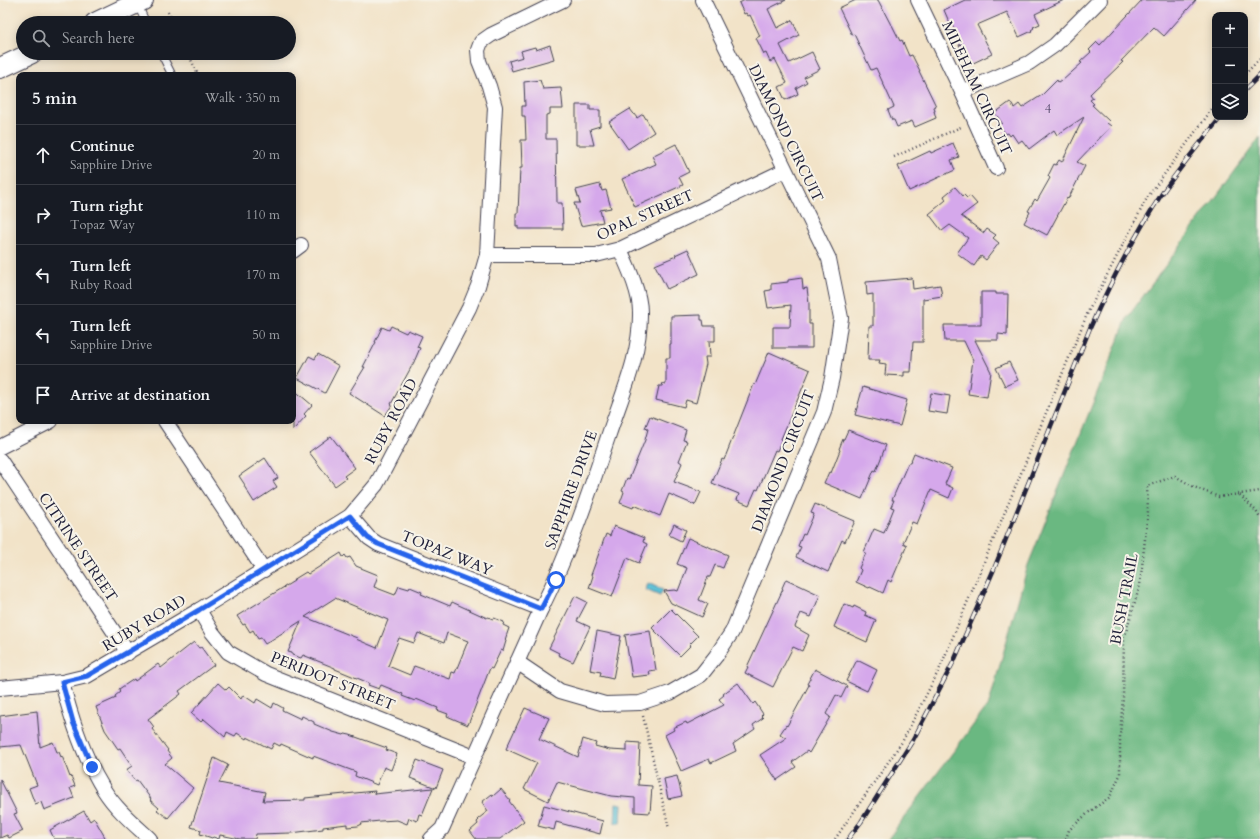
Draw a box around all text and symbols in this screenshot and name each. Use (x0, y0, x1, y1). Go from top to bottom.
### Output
map controls (1212, 12, 1248, 120)
button: + (1212, 12, 1248, 48)
search box (16, 16, 296, 60)
street label: MILEHAM CIRCUIT (937, 18, 1017, 158)
icon: search (30, 27, 52, 49)
text: Search here (62, 28, 135, 48)
button: − (1212, 48, 1248, 84)
street label: DIAMOND CIRCUIT (744, 61, 828, 205)
button: layers (1212, 84, 1248, 120)
text: 5 min (32, 87, 77, 110)
text: Walk · 350 m (205, 89, 280, 107)
house number: 4 (1045, 100, 1052, 118)
text: Continue (70, 136, 135, 156)
icon: ahead (32, 144, 54, 166)
text: 20 m (252, 146, 280, 164)
text: Sapphire Drive (70, 156, 152, 174)
street label: OPAL STREET (593, 185, 697, 245)
text: Turn right (70, 196, 143, 216)
icon: right (32, 204, 54, 226)
text: 110 m (246, 206, 280, 224)
text: Topaz Way (70, 216, 135, 234)
text: Turn left (70, 256, 131, 276)
icon: left (32, 264, 54, 286)
text: 170 m (246, 266, 280, 284)
text: Ruby Road (70, 276, 132, 294)
text: Turn left (70, 316, 131, 336)
icon: left (32, 324, 54, 346)
text: 50 m (252, 326, 280, 344)
text: Sapphire Drive (70, 336, 152, 354)
street label: RUBY ROAD (360, 375, 422, 467)
icon: arrive (32, 384, 54, 406)
text: Arrive at destination (70, 385, 210, 405)
street label: DIAMOND CIRCUIT (747, 387, 819, 535)
street label: SAPPHIRE DRIVE (540, 428, 602, 552)
street label: CITRINE STREET (34, 489, 122, 605)
street label: TOPAZ WAY (398, 526, 496, 581)
street label: BUSH TRAIL (1105, 551, 1143, 646)
route start (547, 571, 565, 589)
street label: RUBY ROAD (98, 590, 190, 656)
street label: PERIDOT STREET (268, 647, 398, 715)
route end (83, 758, 101, 776)

